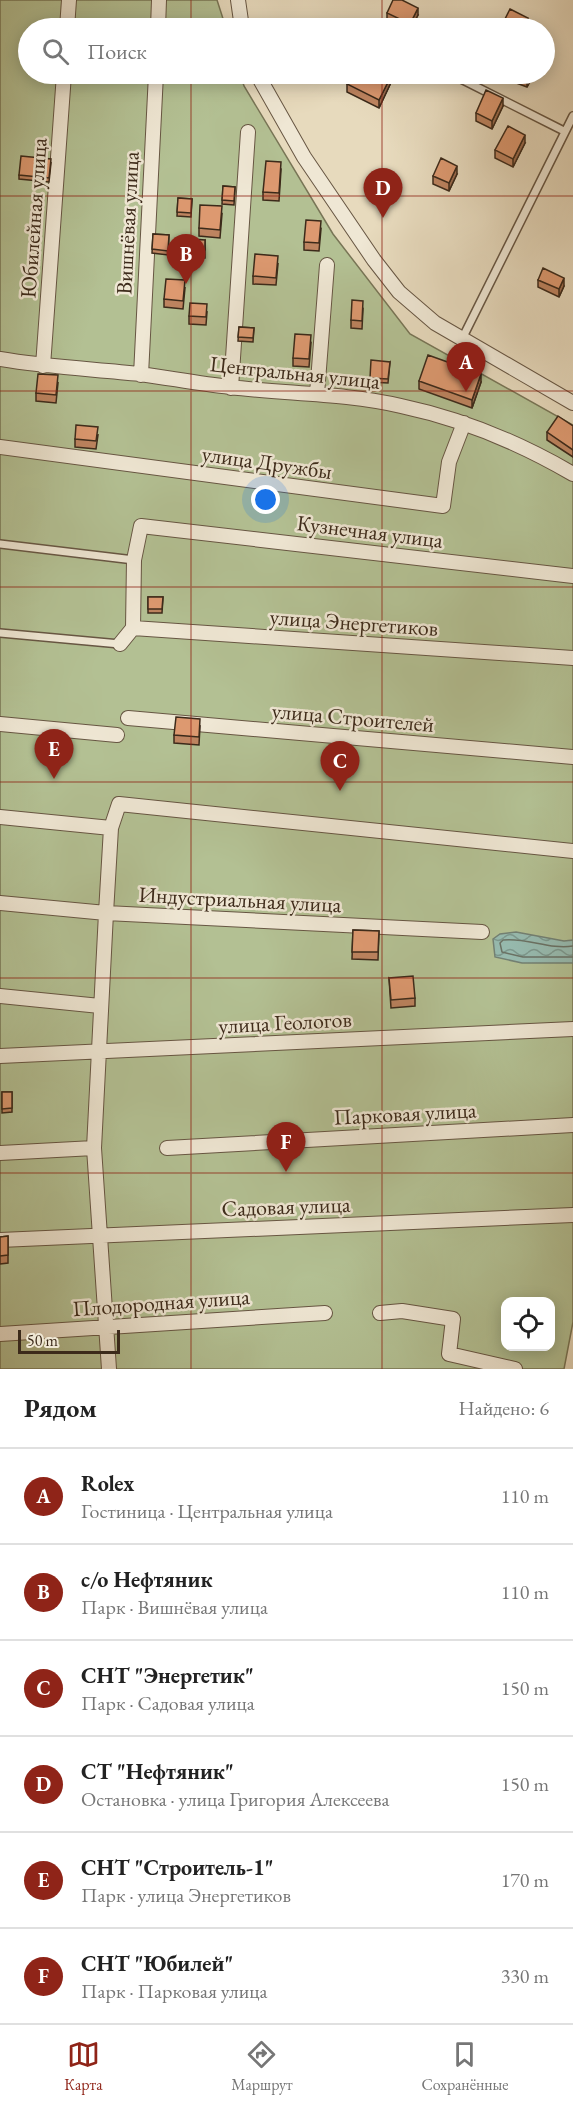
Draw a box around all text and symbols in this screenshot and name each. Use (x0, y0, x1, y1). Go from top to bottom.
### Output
search box (18, 18, 555, 84)
icon: search (39, 35, 72, 68)
text: Поиск (87, 37, 147, 66)
street label: Юбилейная улица (13, 136, 54, 299)
street label: Вишнёвая улица (109, 150, 146, 295)
pin: D (364, 168, 403, 218)
pin: B (166, 234, 206, 284)
pin: A (446, 342, 486, 392)
street label: Центральная улица (208, 349, 382, 396)
street label: улица Дружбы (200, 439, 334, 486)
your location (251, 485, 280, 514)
street label: Кузнечная улица (295, 508, 445, 555)
street label: улица Энергетиков (269, 602, 439, 643)
street label: улица Строителей (271, 696, 436, 739)
pin: E (34, 730, 74, 779)
pin: C (320, 742, 360, 791)
street label: Индустриальная улица (138, 880, 342, 919)
street label: улица Геологов (218, 1005, 352, 1040)
street label: Парковая улица (333, 1095, 477, 1132)
pin: F (266, 1122, 306, 1172)
street label: Садовая улица (221, 1190, 351, 1223)
street label: Плодородная улица (71, 1282, 251, 1323)
map controls (501, 1297, 555, 1351)
button: locate (501, 1297, 555, 1351)
scale bar (18, 1327, 120, 1354)
text: 50 m (27, 1330, 58, 1351)
text: Рядом (24, 1391, 97, 1425)
text: Найдено: 6 (458, 1395, 549, 1421)
text: Rolex (81, 1469, 134, 1498)
text: A (36, 1483, 51, 1509)
text: 110 m (501, 1483, 549, 1509)
text: Гостиница · Центральная улица (81, 1498, 333, 1524)
text: с/о Нефтяник (81, 1565, 213, 1594)
text: B (37, 1579, 50, 1605)
text: 110 m (501, 1579, 549, 1605)
text: Парк · Вишнёвая улица (81, 1594, 268, 1620)
text: СНТ "Энергетик" (81, 1661, 254, 1690)
text: C (36, 1675, 51, 1701)
text: 150 m (501, 1675, 549, 1701)
text: Парк · Садовая улица (81, 1690, 255, 1716)
text: СТ "Нефтяник" (81, 1757, 234, 1786)
text: D (36, 1771, 51, 1797)
text: 150 m (501, 1771, 549, 1797)
text: Остановка · улица Григория Алексеева (81, 1786, 389, 1812)
text: СНТ "Строитель-1" (81, 1853, 273, 1882)
text: E (38, 1867, 49, 1893)
text: 170 m (501, 1867, 549, 1893)
text: Парк · улица Энергетиков (81, 1882, 291, 1908)
text: СНТ "Юбилей" (81, 1949, 233, 1978)
text: F (38, 1963, 49, 1989)
text: 330 m (501, 1963, 549, 1989)
text: Парк · Парковая улица (81, 1978, 268, 2004)
tab: Карта (64, 2038, 103, 2095)
tab: Маршрут (231, 2038, 293, 2095)
tab: Сохранённые (421, 2038, 509, 2095)

